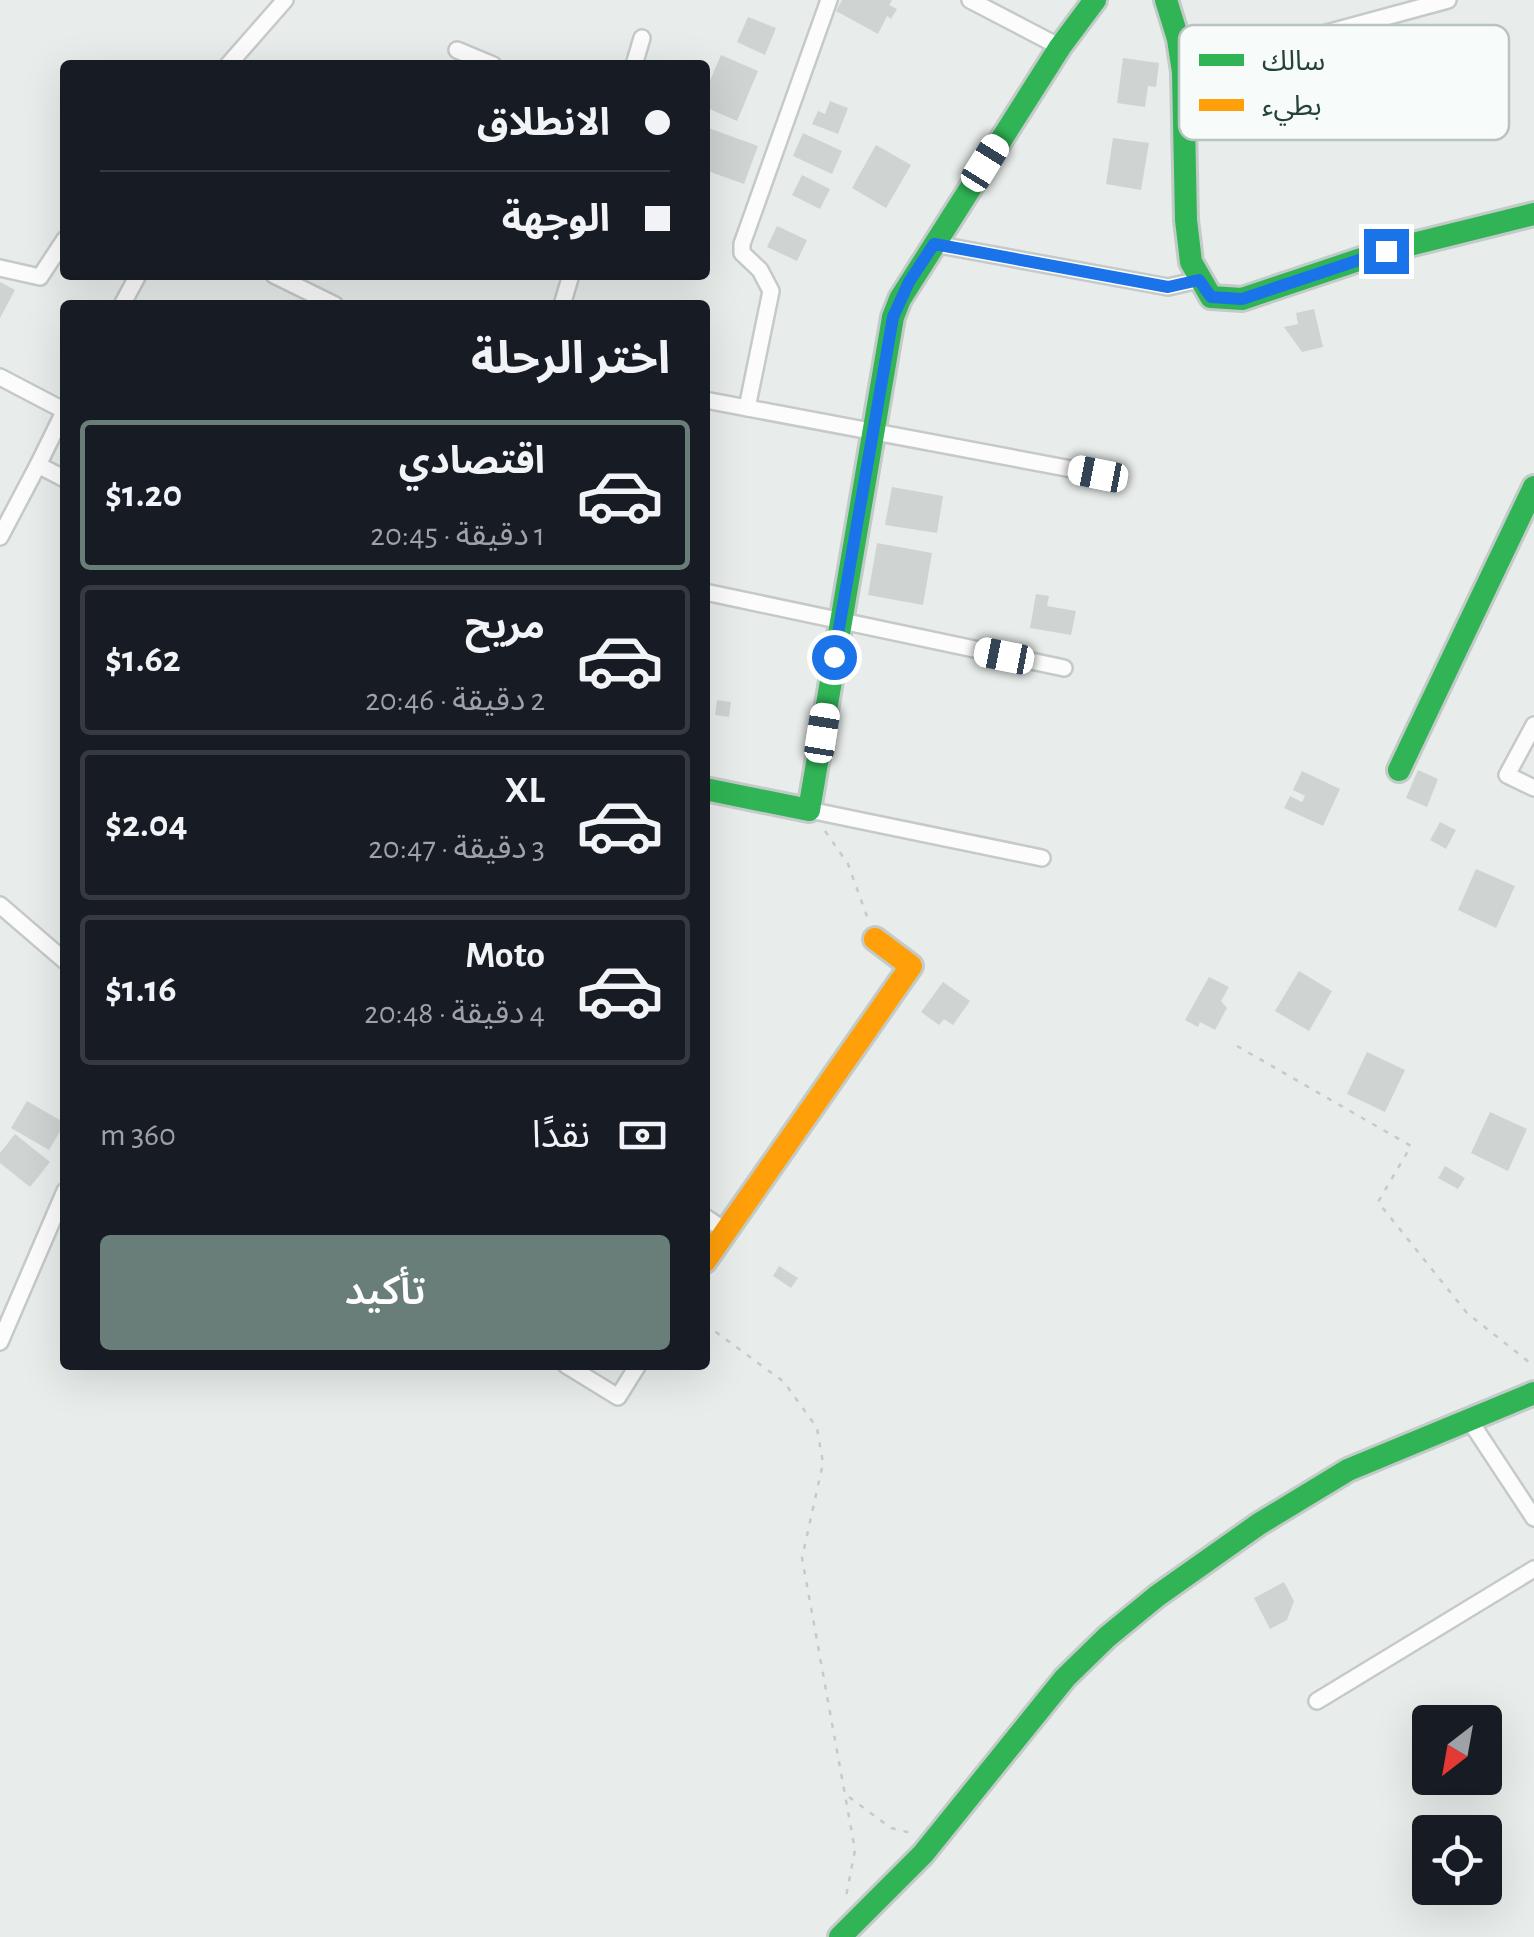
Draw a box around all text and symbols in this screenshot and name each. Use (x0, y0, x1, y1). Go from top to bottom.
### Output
legend (1179, 25, 1509, 140)
text: سالك (1262, 48, 1325, 76)
text: بطيء (1262, 93, 1322, 126)
text: الانطلاق (477, 105, 610, 143)
car (956, 130, 1014, 196)
text: الوجهة (502, 201, 610, 239)
route end (1364, 229, 1409, 274)
text: اختر الرحلة (471, 337, 670, 382)
text: اقتصادي (399, 443, 545, 481)
icon: car (575, 450, 665, 540)
car (1066, 454, 1130, 494)
text: $1.20 (105, 476, 182, 514)
text: 1 دقيقة · 20:45 (370, 519, 545, 551)
text: مريح (465, 608, 545, 646)
icon: car (575, 615, 665, 705)
route start (812, 635, 857, 680)
car (972, 636, 1036, 676)
text: $1.62 (105, 641, 181, 679)
text: 2 دقيقة · 20:46 (365, 684, 545, 716)
car (802, 701, 842, 765)
text: XL (505, 772, 545, 810)
icon: car (575, 780, 665, 870)
text: $2.04 (105, 806, 188, 844)
text: 3 دقيقة · 20:47 (368, 832, 545, 864)
text: Moto (465, 937, 545, 975)
icon: car (575, 945, 665, 1035)
text: $1.16 (105, 971, 177, 1009)
text: 4 دقيقة · 20:48 (364, 997, 545, 1029)
icon: cash (615, 1108, 670, 1163)
text: نقدًا (532, 1117, 590, 1155)
text: 360 m (100, 1119, 176, 1151)
button: تأكيد (100, 1235, 670, 1350)
north arrow (1412, 1705, 1502, 1795)
map controls (1412, 1705, 1502, 1905)
button: locate (1412, 1815, 1502, 1905)

